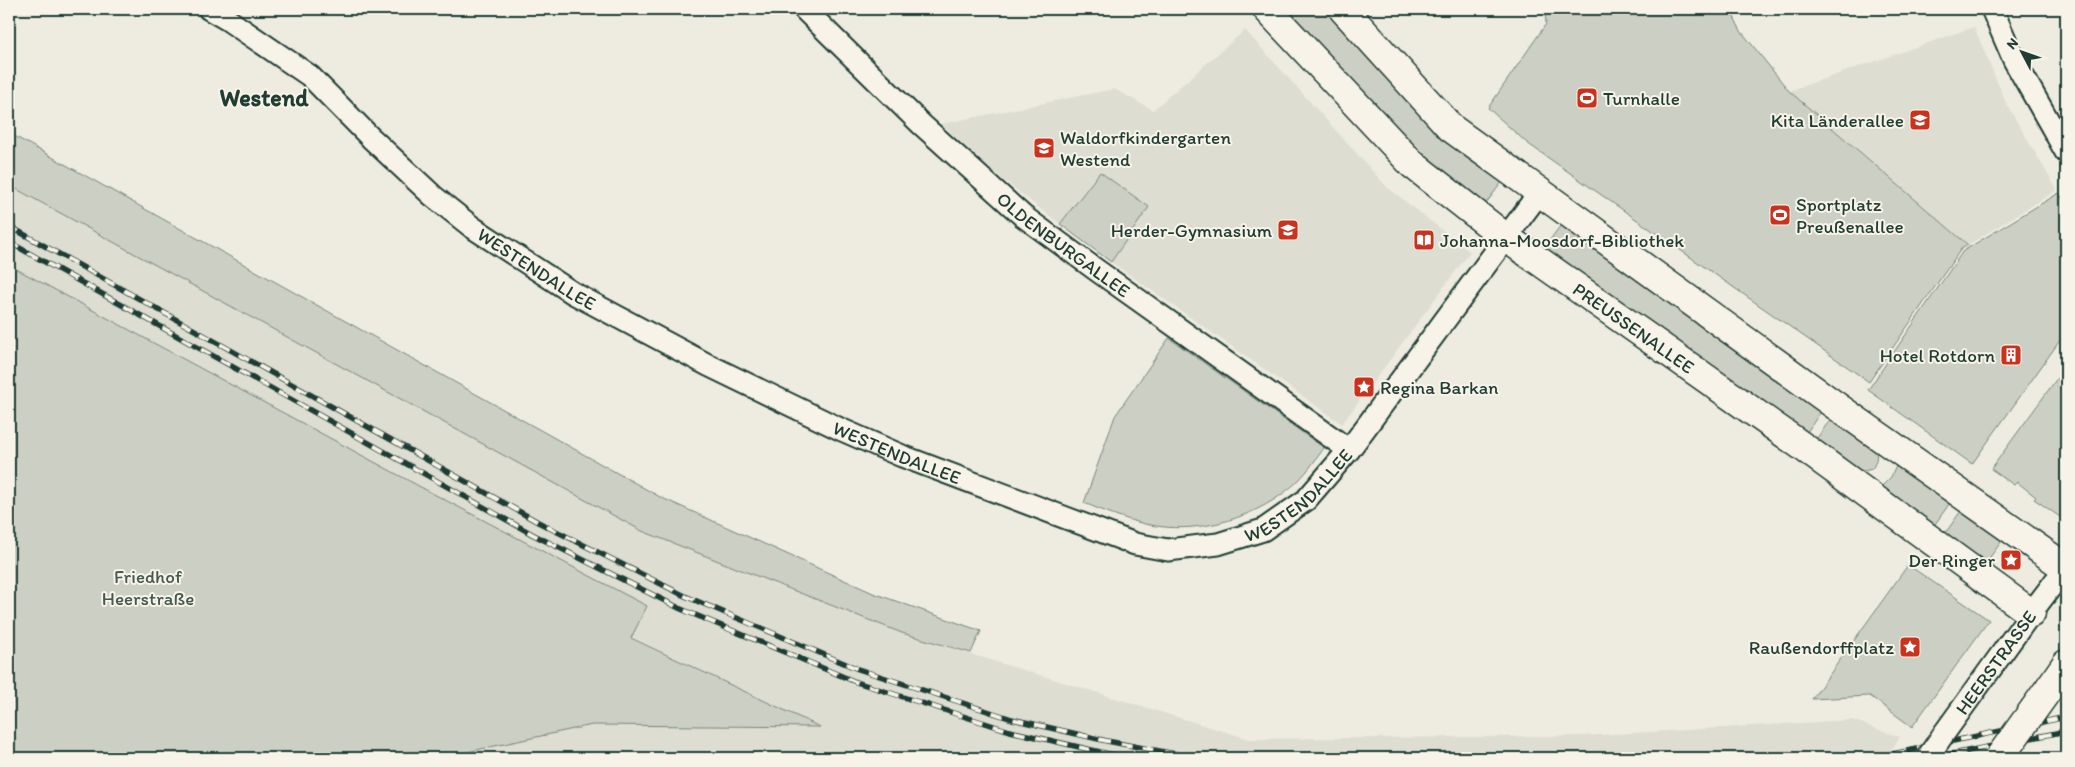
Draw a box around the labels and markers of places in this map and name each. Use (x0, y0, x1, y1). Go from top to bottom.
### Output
sports icon: Turnhalle (1575, 86, 1599, 110)
place label: Turnhalle (1603, 87, 1680, 110)
school or university icon: Kita Länderallee (1908, 108, 1932, 132)
place label: Kita Länderallee (1771, 109, 1904, 132)
place label: Waldorfkindergarten Westend (1060, 126, 1231, 171)
school or university icon: Waldorfkindergarten Westend (1032, 136, 1056, 160)
place label: Sportplatz Preußenallee (1796, 193, 1904, 238)
sports icon: Sportplatz Preußenallee (1768, 203, 1792, 227)
school or university icon: Herder-Gymnasium (1276, 218, 1300, 242)
place label: Herder-Gymnasium (1111, 219, 1273, 242)
library icon: Johanna-Moosdorf-Bibliothek (1412, 228, 1436, 252)
place label: Johanna-Moosdorf-Bibliothek (1440, 229, 1684, 252)
building icon: Hotel Rotdorn (1999, 343, 2023, 367)
place label: Hotel Rotdorn (1880, 344, 1995, 367)
place icon: Regina Barkan (1352, 375, 1376, 399)
place label: Regina Barkan (1380, 376, 1498, 399)
place icon: Der Ringer (1999, 548, 2023, 572)
place label: Der Ringer (1908, 549, 1995, 572)
place icon: Raußendorffplatz (1898, 635, 1922, 659)
place label: Raußendorffplatz (1749, 636, 1894, 659)

